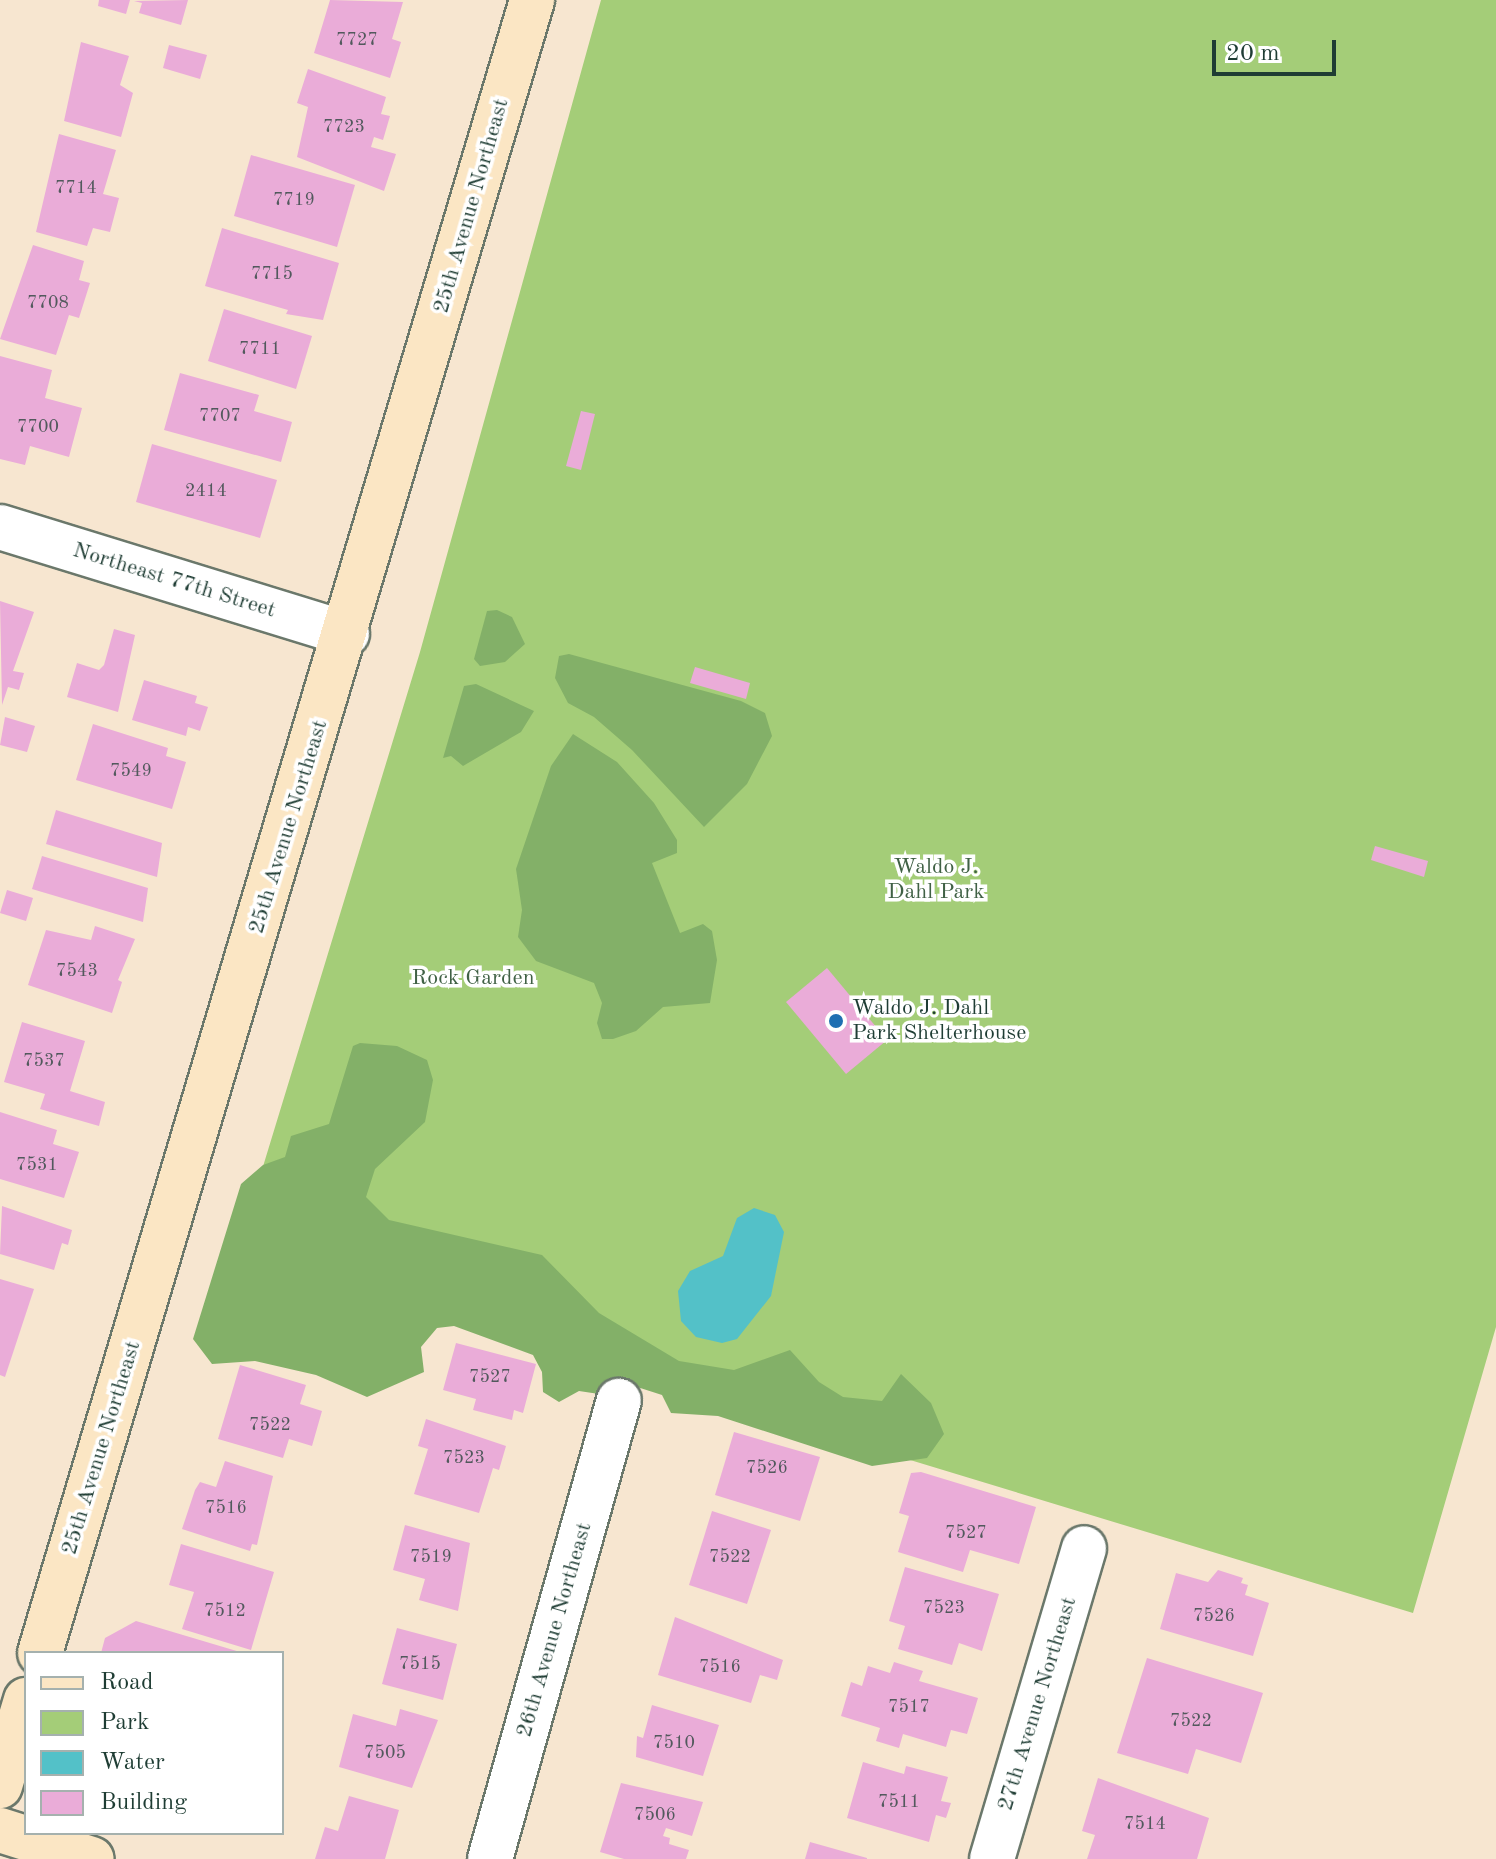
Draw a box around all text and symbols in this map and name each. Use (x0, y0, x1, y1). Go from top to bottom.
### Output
scale bar (1216, 24, 1340, 74)
house number: 7727 (336, 29, 378, 51)
text: 20 m (1226, 42, 1280, 66)
street label: 25th Avenue Northeast (429, 96, 515, 316)
house number: 7723 (323, 116, 365, 138)
house number: 7714 (55, 177, 97, 199)
house number: 7719 (273, 189, 315, 211)
house number: 7715 (251, 263, 293, 285)
house number: 7708 (27, 292, 69, 314)
house number: 7711 (239, 338, 281, 360)
house number: 7707 (199, 405, 241, 427)
house number: 7700 (17, 416, 59, 438)
house number: 2414 (185, 480, 227, 502)
street label: Northeast 77th Street (69, 538, 279, 624)
street label: 25th Avenue Northeast (244, 717, 334, 937)
house number: 7549 (110, 760, 152, 782)
park label: Waldo J. Dahl Park (887, 854, 985, 906)
house number: 7543 (56, 960, 98, 982)
park label: Rock Garden (411, 966, 535, 992)
place label: Waldo J. Dahl Park Shelterhouse (852, 995, 1026, 1046)
marker: Waldo J. Dahl Park Shelterhouse (827, 1012, 845, 1030)
house number: 7537 (23, 1050, 65, 1072)
house number: 7531 (16, 1154, 58, 1176)
street label: 25th Avenue Northeast (57, 1338, 147, 1558)
house number: 7527 (469, 1366, 511, 1388)
house number: 7522 (249, 1414, 291, 1436)
house number: 7523 (443, 1447, 485, 1469)
house number: 7526 (746, 1457, 788, 1479)
house number: 7516 (205, 1497, 247, 1519)
street label: 26th Avenue Northeast (512, 1520, 598, 1740)
house number: 7527 (945, 1522, 987, 1544)
house number: 7519 (410, 1546, 452, 1568)
house number: 7522 (709, 1546, 751, 1568)
street label: 27th Avenue Northeast (993, 1594, 1083, 1814)
house number: 7523 (923, 1597, 965, 1619)
house number: 7512 (204, 1600, 246, 1622)
house number: 7526 (1193, 1605, 1235, 1627)
legend (24, 1651, 284, 1835)
house number: 7515 (399, 1653, 441, 1675)
house number: 7516 (699, 1656, 741, 1678)
text: Road (100, 1671, 153, 1695)
house number: 7517 (888, 1696, 930, 1718)
house number: 7522 (1170, 1710, 1212, 1732)
text: Park (100, 1711, 149, 1735)
house number: 7510 (653, 1732, 695, 1754)
house number: 7505 (364, 1742, 406, 1764)
text: Water (100, 1751, 165, 1775)
text: Building (100, 1791, 187, 1815)
house number: 7511 (878, 1791, 920, 1813)
house number: 7506 (634, 1804, 676, 1826)
house number: 7514 (1124, 1813, 1166, 1835)

